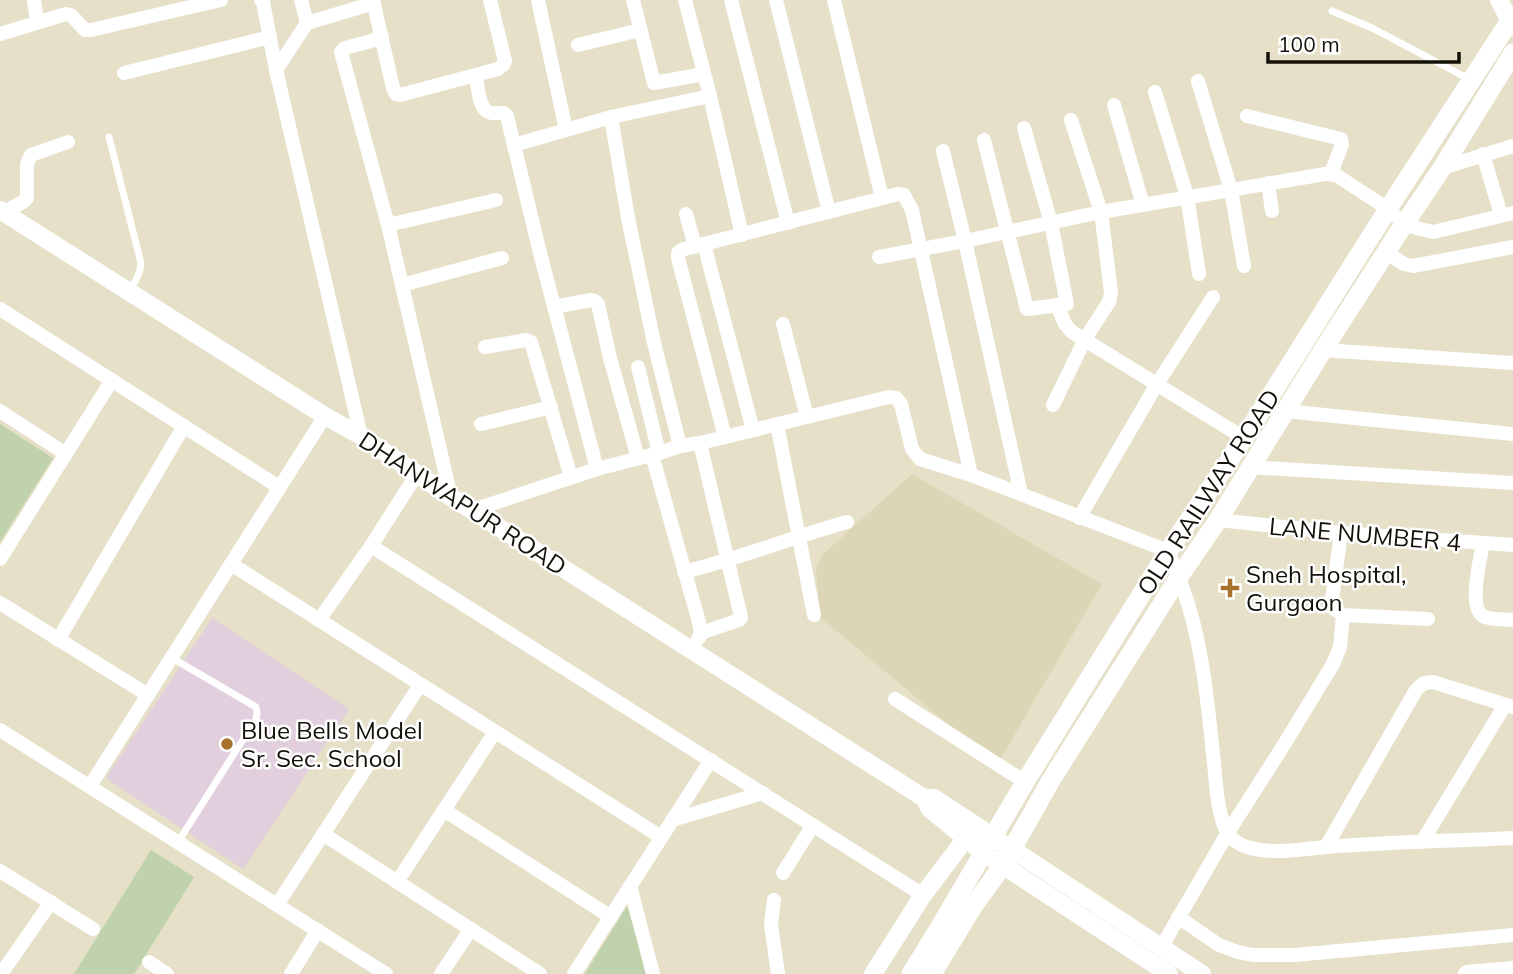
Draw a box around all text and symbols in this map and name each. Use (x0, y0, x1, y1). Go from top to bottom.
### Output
scale bar (1268, 21, 1459, 65)
text: 100 m (1278, 31, 1340, 57)
street label: OLD RAILWAY ROAD (1130, 383, 1286, 601)
street label: DHANWAPUR ROAD (354, 425, 572, 581)
street label: LANE NUMBER 4 (1268, 511, 1462, 557)
place label: Sneh Hospital, Gurgaon (1246, 559, 1407, 617)
marker: Sneh Hospital, Gurgaon (1220, 578, 1240, 598)
place label: Blue Bells Model Sr. Sec. School (241, 715, 423, 773)
marker: Blue Bells Model Sr. Sec. School (219, 736, 235, 752)

